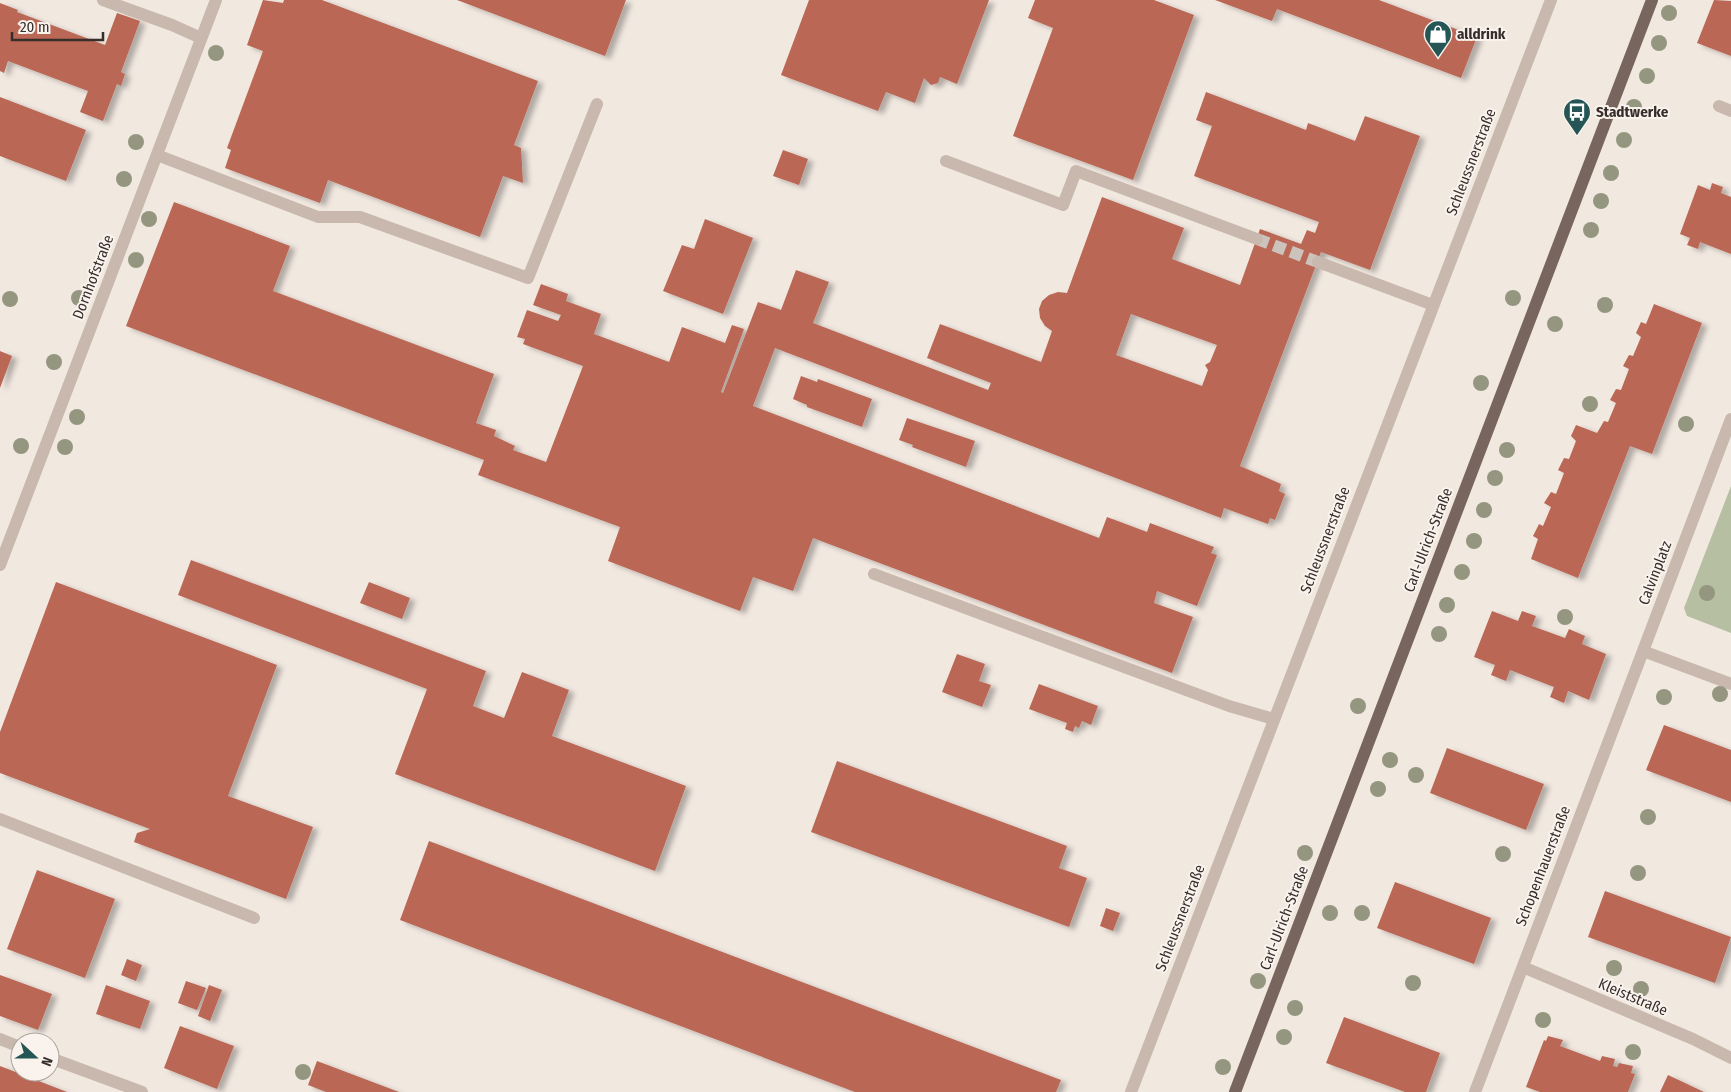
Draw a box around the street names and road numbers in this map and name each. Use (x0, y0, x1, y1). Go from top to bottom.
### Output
street label: Schleussnerstraße (1442, 106, 1500, 218)
street label: Dornhofstraße (69, 232, 117, 322)
street label: Schleussnerstraße (1296, 484, 1354, 596)
street label: Carl-Ulrich-Straße (1400, 485, 1456, 595)
street label: Calvinplatz (1635, 538, 1675, 607)
street label: Schopenhauerstraße (1512, 803, 1574, 929)
street label: Schleussnerstraße (1151, 862, 1209, 974)
street label: Carl-Ulrich-Straße (1256, 863, 1312, 973)
street label: Kleiststraße (1596, 974, 1670, 1020)

